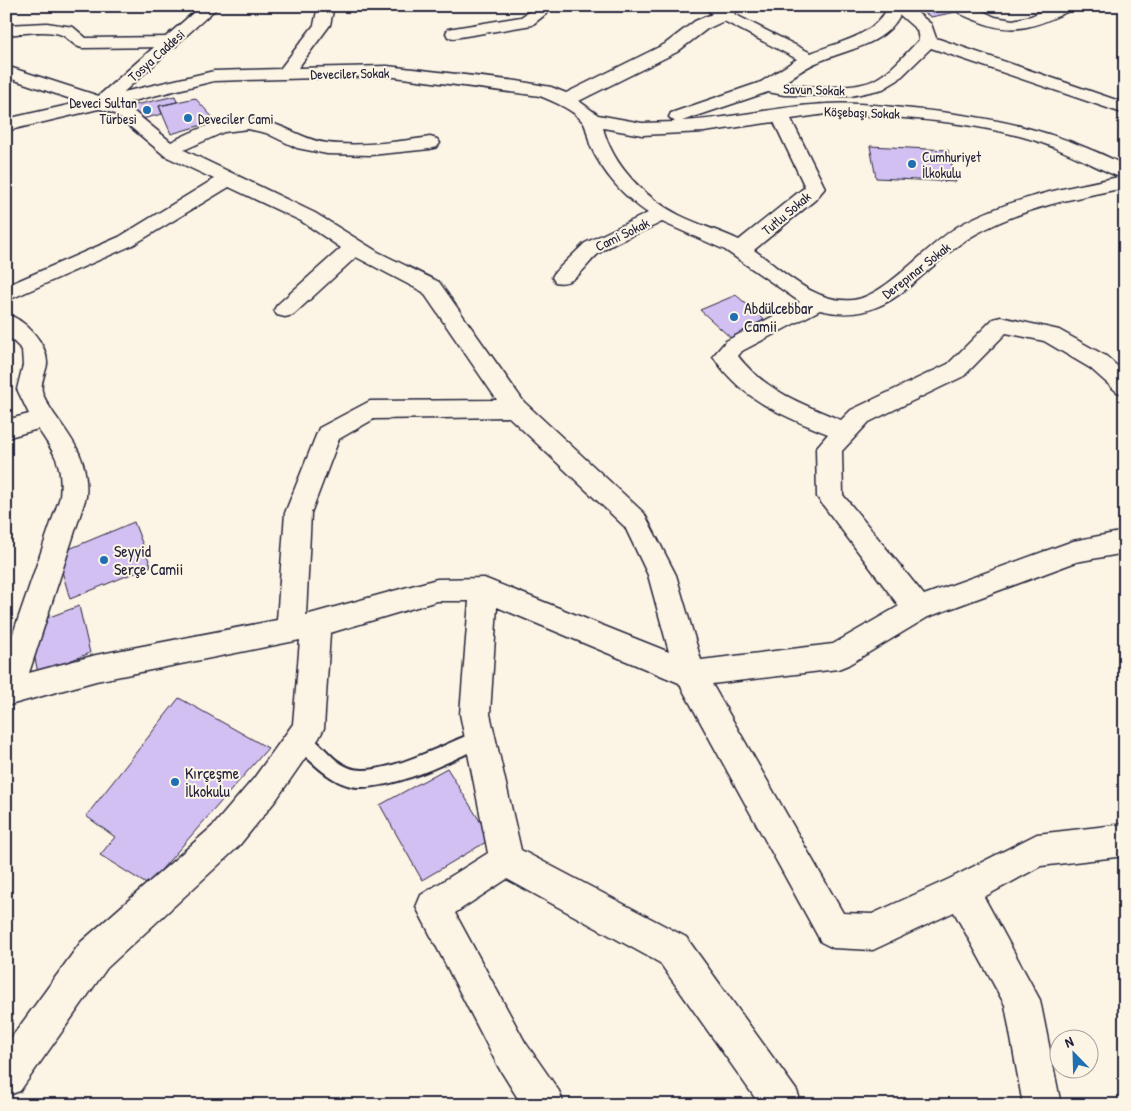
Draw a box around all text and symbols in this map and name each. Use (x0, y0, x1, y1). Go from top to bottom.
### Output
street label: Tosya Caddesi (123, 24, 189, 86)
street label: Deveciler Sokak (310, 63, 390, 83)
street label: Savun Sokak (783, 78, 845, 100)
place label: Deveci Sultan Türbesi (69, 93, 137, 128)
street label: Köşebaşı Sokak (824, 101, 901, 123)
marker: Deveci Sultan Türbesi (141, 104, 153, 116)
place label: Deveciler Cami (198, 109, 274, 128)
marker: Deveciler Cami (182, 112, 194, 124)
place label: Cumhuriyet İlkokulu (922, 147, 981, 182)
marker: Cumhuriyet İlkokulu (906, 158, 918, 170)
street label: Tutlu Sokak (757, 187, 815, 239)
street label: Cami Sokak (592, 213, 652, 255)
street label: Derepınar Sokak (878, 237, 955, 303)
place label: Abdülcebbar Camii (744, 297, 814, 337)
marker: Abdülcebbar Camii (728, 311, 740, 323)
place label: Seyyid Serçe Camii (114, 540, 183, 580)
marker: Seyyid Serçe Camii (98, 554, 110, 566)
place label: Kırçeşme İlkokulu (185, 762, 240, 802)
marker: Kırçeşme İlkokulu (169, 776, 181, 788)
north arrow (1048, 1028, 1098, 1078)
text: N (1062, 1031, 1076, 1052)

